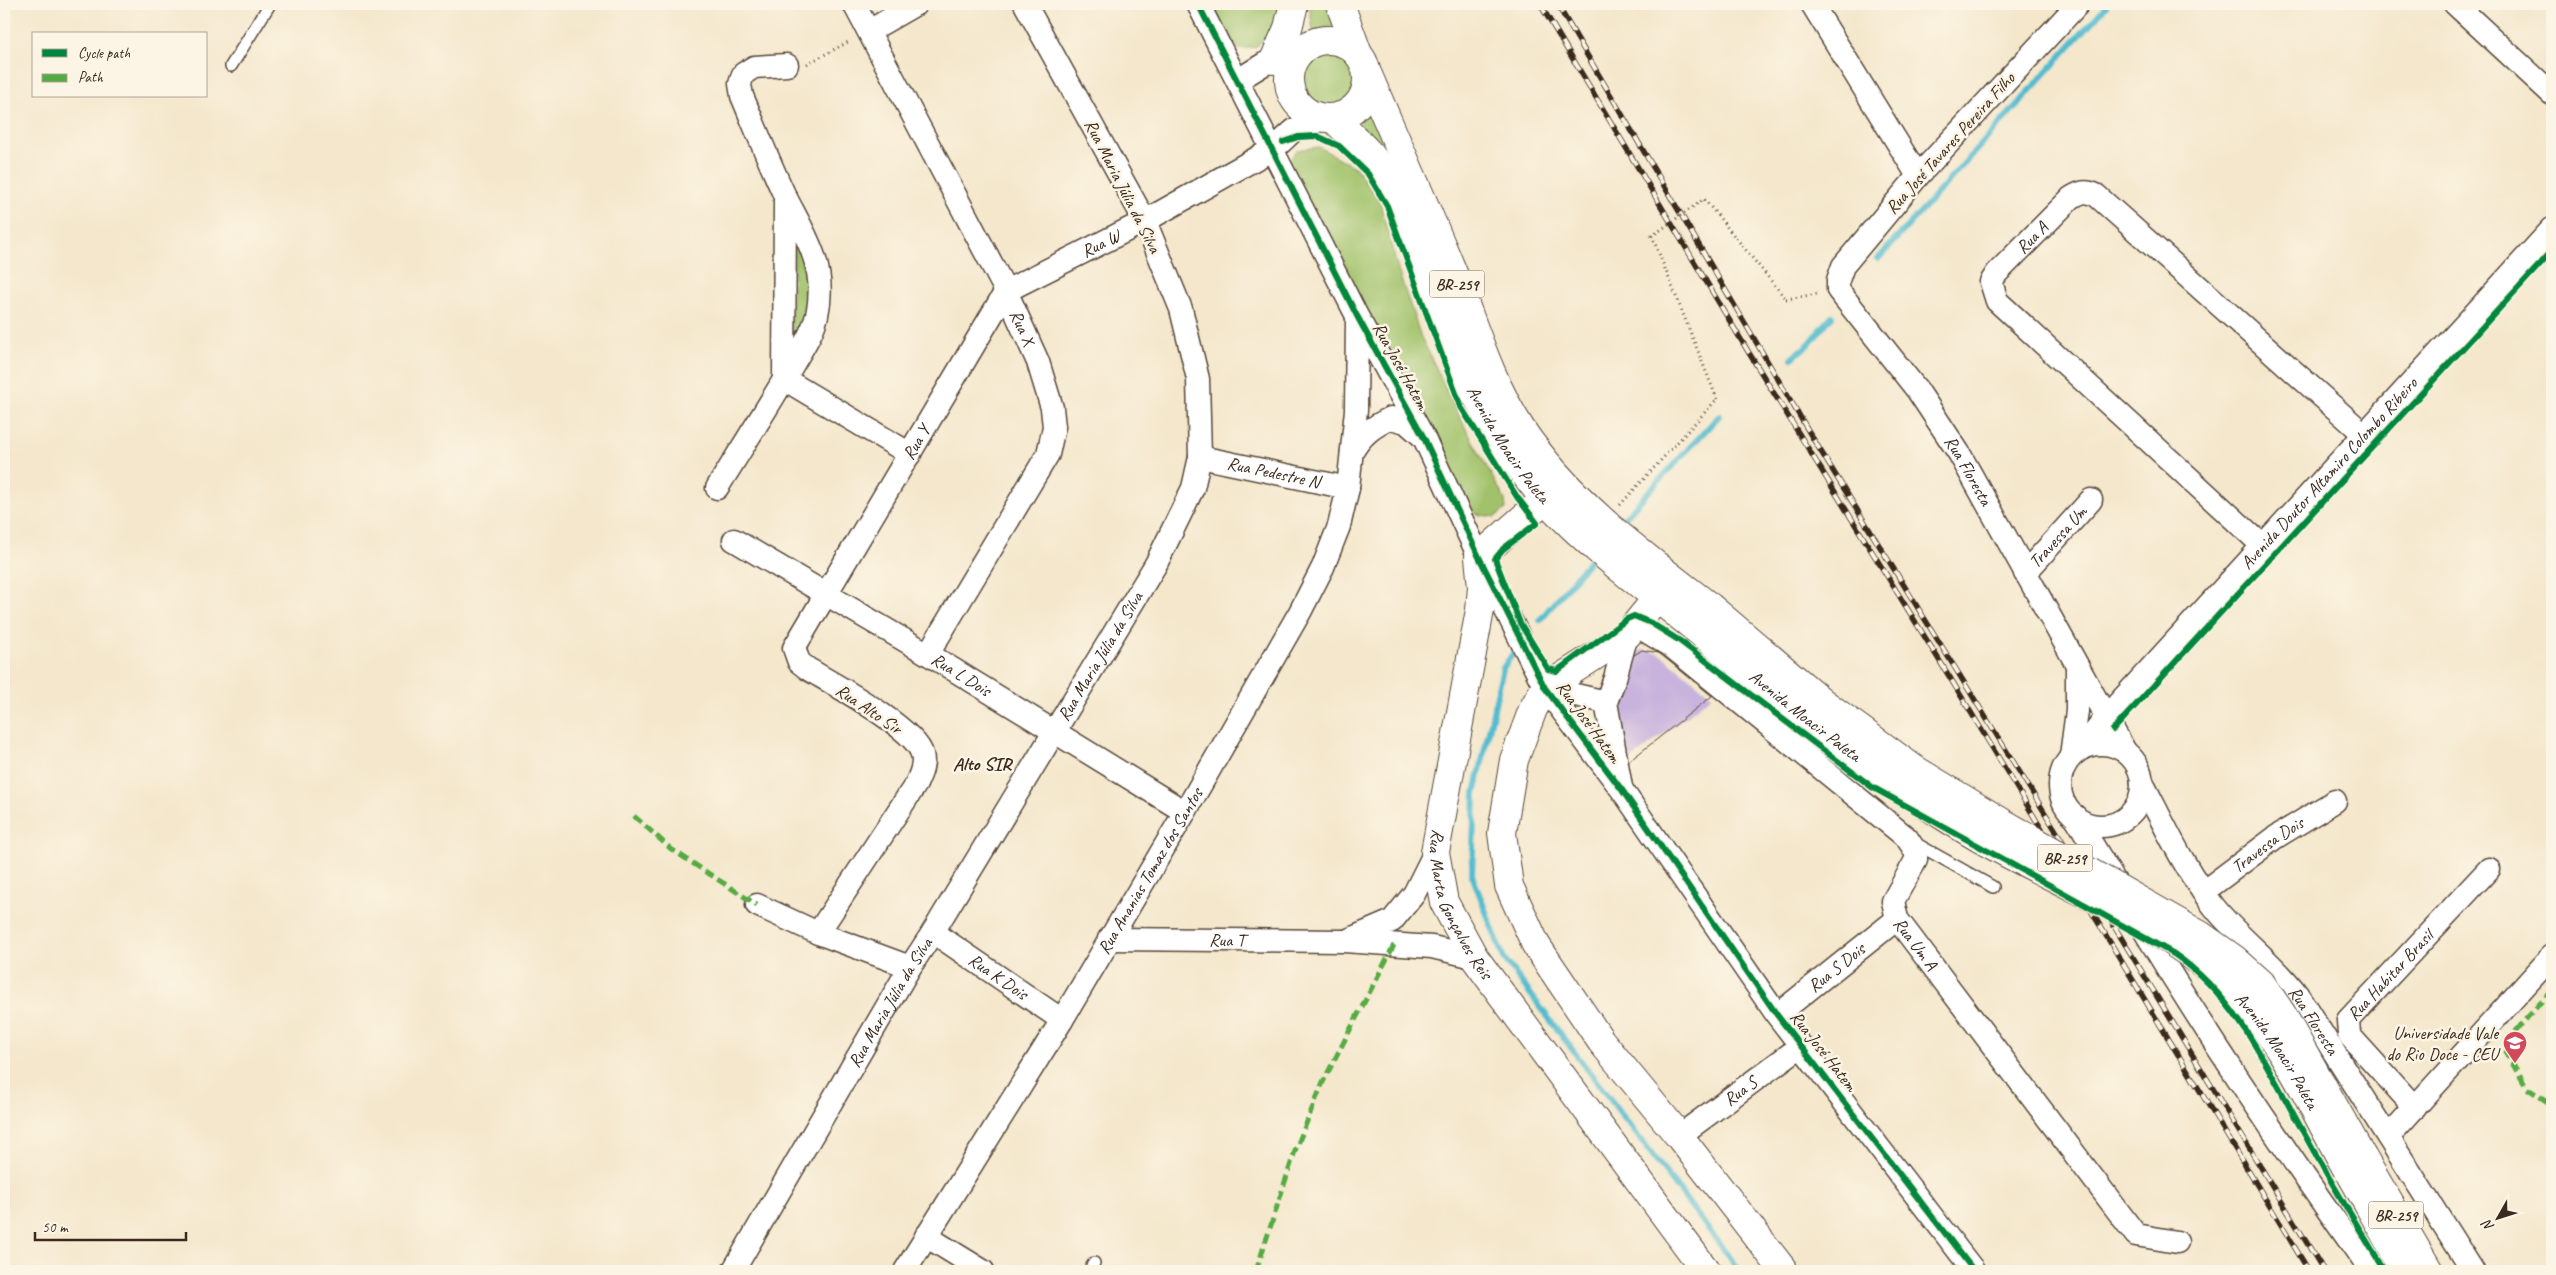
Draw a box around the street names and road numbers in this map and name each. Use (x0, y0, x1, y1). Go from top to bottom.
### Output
street label: Rua José Tavares Pereira Filho (1881, 66, 2021, 218)
street label: Rua Maria Júlia da Silva (1080, 116, 1167, 258)
street label: Rua A (2011, 216, 2053, 258)
street label: Rua W (1078, 224, 1125, 262)
road number: BR-259 (1430, 270, 1484, 298)
street label: Rua X (1005, 306, 1041, 350)
street label: Rua José Hatem (1368, 319, 1434, 414)
street label: Avenida Doutor Altamiro Colombo Ribeiro (2236, 371, 2423, 574)
street label: Avenida Moacir Paleta (1462, 382, 1556, 509)
street label: Rua Y (897, 418, 936, 464)
street label: Rua Floresta (1940, 431, 1998, 511)
street label: Rua Pedestre N (1225, 452, 1325, 493)
street label: Travessa Um (2024, 500, 2092, 572)
street label: Rua Maria Júlia da Silva (1053, 586, 1148, 725)
street label: Rua L Dois (927, 648, 997, 702)
street label: Avenida Moacir Paleta (1745, 665, 1867, 767)
street label: Rua José Hatem (1552, 677, 1627, 768)
street label: Rua Alto Sir (832, 679, 908, 740)
street label: Rua Ananias Tomaz dos Santos (1093, 783, 1208, 958)
street label: Travessa Dois (2227, 811, 2309, 878)
street label: Rua Marta Gonçalves Reis (1424, 828, 1499, 985)
road number: BR-259 (2038, 844, 2092, 871)
street label: Rua Um A (1889, 913, 1943, 975)
street label: Rua Habitar Brasil (2342, 923, 2440, 1025)
street label: Rua T (1209, 929, 1250, 951)
street label: Rua Maria Júlia da Silva (843, 932, 938, 1071)
street label: Rua S Dois (1803, 937, 1871, 997)
street label: Rua K Dois (964, 949, 1034, 1006)
street label: Rua Floresta (2284, 982, 2345, 1060)
street label: Avenida Moacir Paleta (2230, 988, 2324, 1114)
street label: Rua José Hatem (1786, 1006, 1863, 1097)
street label: Rua S (1719, 1070, 1763, 1110)
road number: BR-259 (2368, 1202, 2424, 1228)

